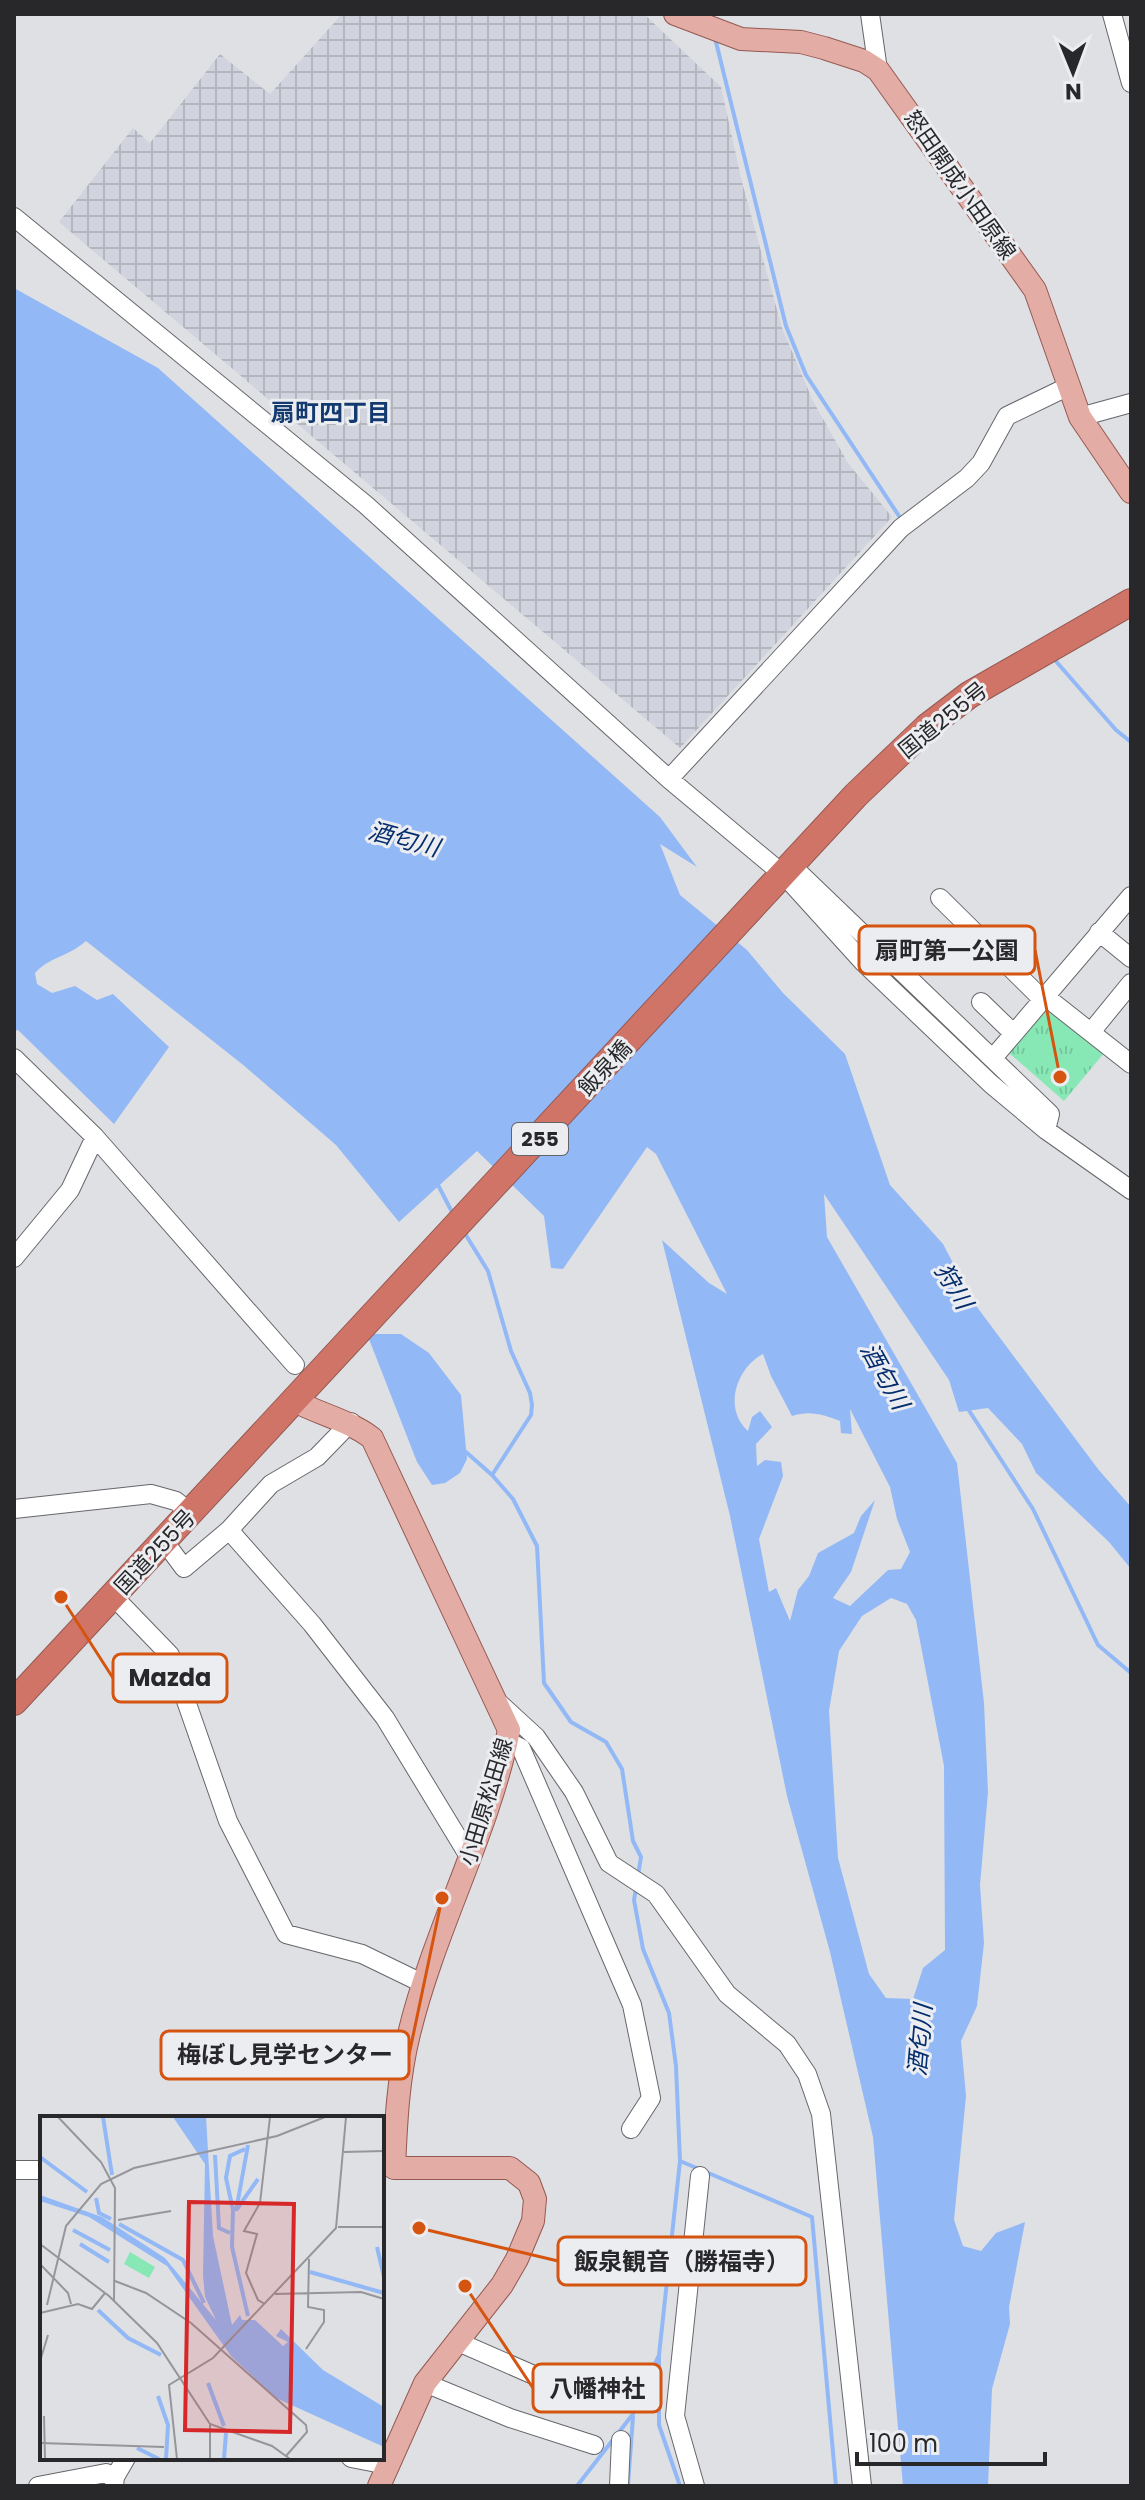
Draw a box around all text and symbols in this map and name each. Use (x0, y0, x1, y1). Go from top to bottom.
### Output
north arrow (1033, 32, 1113, 112)
text: N (1065, 76, 1082, 107)
street label: 怒田開成小田原線 (897, 104, 1023, 266)
district label: 扇町四丁目 (271, 396, 391, 429)
street label: 国道255号 (892, 675, 994, 765)
water label: 酒匂川 (365, 814, 446, 865)
callout: 扇町第一公園 (859, 926, 1035, 974)
text: 扇町第一公園 (875, 934, 1019, 967)
street label: 飯泉橋 (571, 1033, 639, 1103)
road number: 255 (512, 1123, 568, 1155)
water label: 狩川 (927, 1257, 982, 1318)
water label: 酒匂川 (853, 1337, 918, 1418)
street label: 国道255号 (107, 1503, 203, 1601)
callout: Mazda (113, 1654, 227, 1702)
text: Mazda (129, 1661, 211, 1694)
street label: 小田原松田線 (452, 1734, 520, 1870)
water label: 酒匂川 (900, 2000, 940, 2077)
callout: 梅ぼし見学センター (161, 2031, 409, 2079)
text: 梅ぼし見学センター (177, 2038, 393, 2071)
inset map (40, 2116, 384, 2460)
callout: 飯泉観音（勝福寺） (558, 2237, 806, 2285)
text: 飯泉観音（勝福寺） (574, 2245, 790, 2278)
callout: 八幡神社 (533, 2364, 661, 2412)
text: 八幡神社 (549, 2372, 645, 2405)
scale bar (857, 2416, 1045, 2466)
text: 100 m (869, 2427, 938, 2460)

